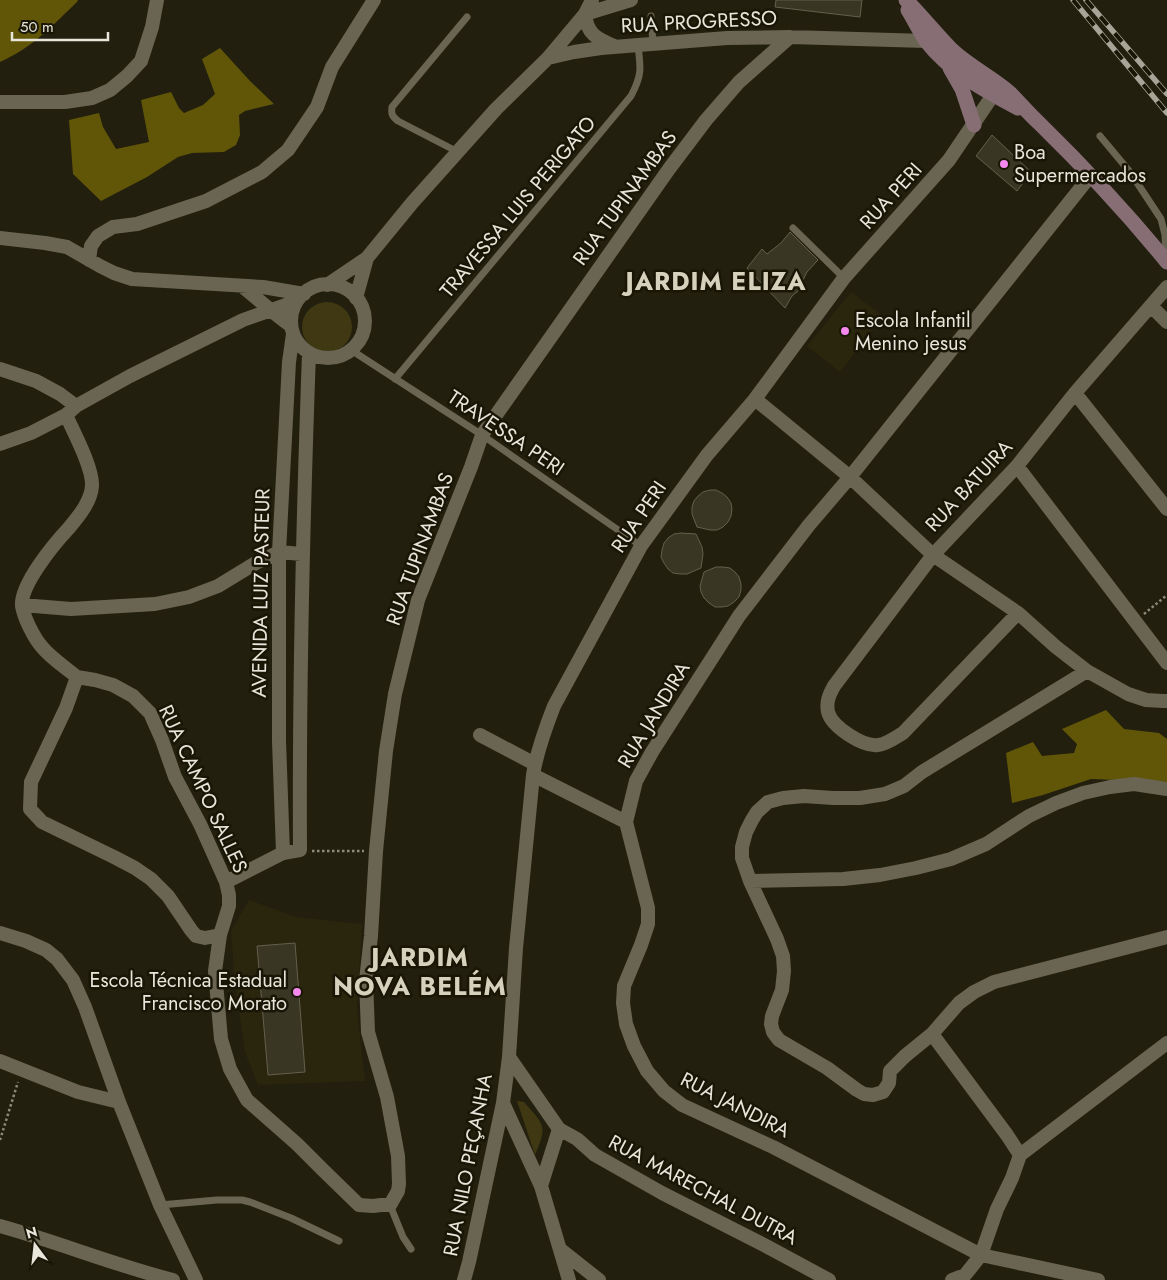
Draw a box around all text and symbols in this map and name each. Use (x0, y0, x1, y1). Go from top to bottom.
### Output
street label: RUA PROGRESSO (620, 3, 778, 41)
scale bar (12, 10, 109, 42)
text: 50 m (20, 16, 54, 38)
street label: TRAVESSA LUIS PERIGATO (433, 110, 603, 304)
street label: RUA TUPINAMBAS (566, 125, 684, 271)
place label: Boa Supermercados (1014, 138, 1146, 190)
street label: RUA PERI (853, 156, 929, 236)
marker: Boa Supermercados (998, 158, 1010, 170)
district label: JARDIM ELIZA (620, 263, 807, 299)
place label: Escola Infantil Menino jesus (855, 306, 971, 358)
marker: Escola Infantil Menino jesus (839, 325, 851, 337)
street label: TRAVESSA PERI (442, 383, 570, 483)
street label: RUA BATUIRA (919, 433, 1020, 539)
street label: RUA TUPINAMBAS (379, 469, 461, 629)
street label: RUA PERI (604, 475, 674, 559)
street label: AVENIDA LUIZ PASTEUR (245, 488, 277, 698)
street label: RUA JANDIRA (611, 656, 698, 774)
street label: RUA CAMPO SALLES (151, 700, 255, 878)
district label: JARDIM NOVA BELÉM (333, 939, 507, 1004)
place label: Escola Técnica Estadual Francisco Morato (90, 966, 287, 1018)
marker: Escola Técnica Estadual Francisco Morato (291, 986, 303, 998)
street label: RUA JANDIRA (675, 1065, 795, 1145)
street label: RUA NILO PEÇANHA (436, 1070, 500, 1259)
street label: RUA MARECHAL DUTRA (603, 1128, 803, 1253)
north arrow (10, 1220, 60, 1270)
text: N (24, 1221, 40, 1244)

